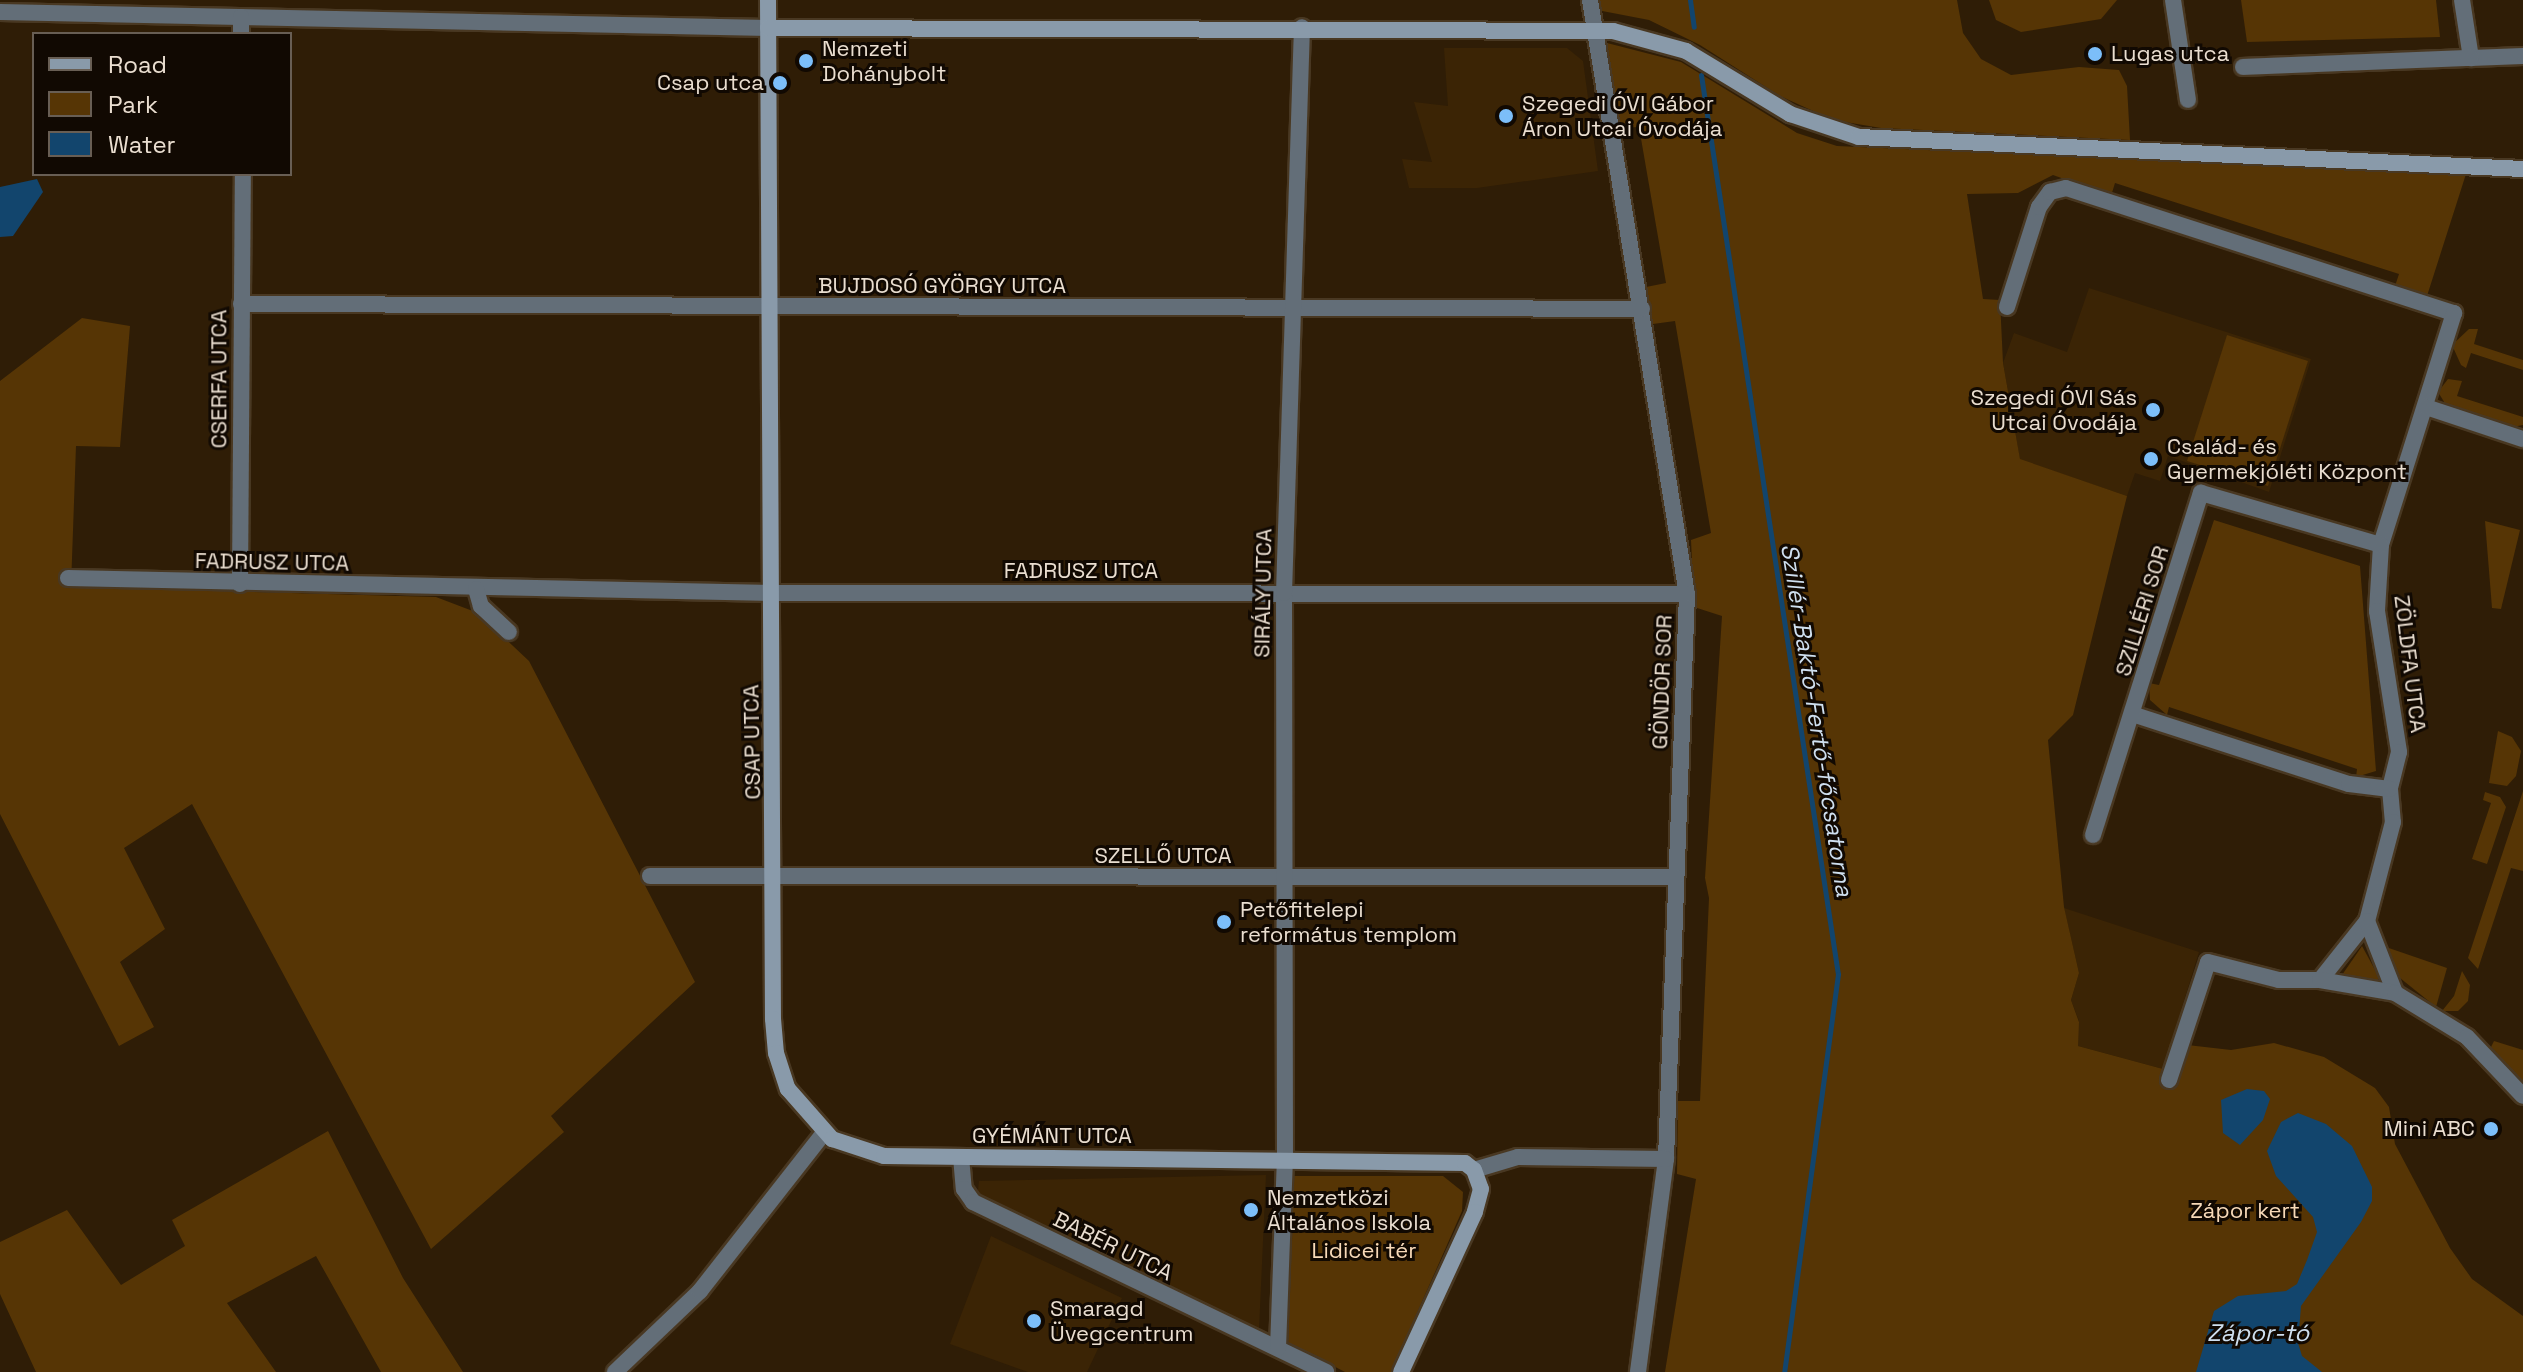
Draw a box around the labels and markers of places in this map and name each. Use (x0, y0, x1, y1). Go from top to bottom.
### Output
place label: Nemzeti Dohánybolt (822, 35, 946, 86)
place label: Lugas utca (2111, 41, 2229, 67)
marker: Lugas utca (2086, 45, 2104, 63)
marker: Nemzeti Dohánybolt (797, 52, 815, 70)
place label: Csap utca (657, 70, 764, 96)
marker: Csap utca (771, 74, 789, 92)
place label: Szegedi ÓVI Gábor Áron Utcai Óvodája (1522, 90, 1722, 142)
marker: Szegedi ÓVI Gábor Áron Utcai Óvodája (1497, 107, 1515, 125)
place label: Szegedi ÓVI Sás Utcai Óvodája (1970, 384, 2137, 436)
marker: Szegedi ÓVI Sás Utcai Óvodája (2144, 401, 2162, 419)
place label: Család- és Gyermekjóléti Központ (2167, 433, 2407, 484)
marker: Család- és Gyermekjóléti Központ (2142, 450, 2160, 468)
place label: Petőfitelepi református templom (1240, 896, 1457, 948)
marker: Petőfitelepi református templom (1215, 913, 1233, 931)
place label: Mini ABC (2384, 1116, 2475, 1142)
marker: Mini ABC (2482, 1120, 2500, 1138)
place label: Nemzetközi Általános Iskola (1267, 1184, 1431, 1236)
marker: Nemzetközi Általános Iskola (1242, 1201, 1260, 1219)
place label: Smaragd Üvegcentrum (1050, 1295, 1193, 1346)
marker: Smaragd Üvegcentrum (1025, 1312, 1043, 1330)

